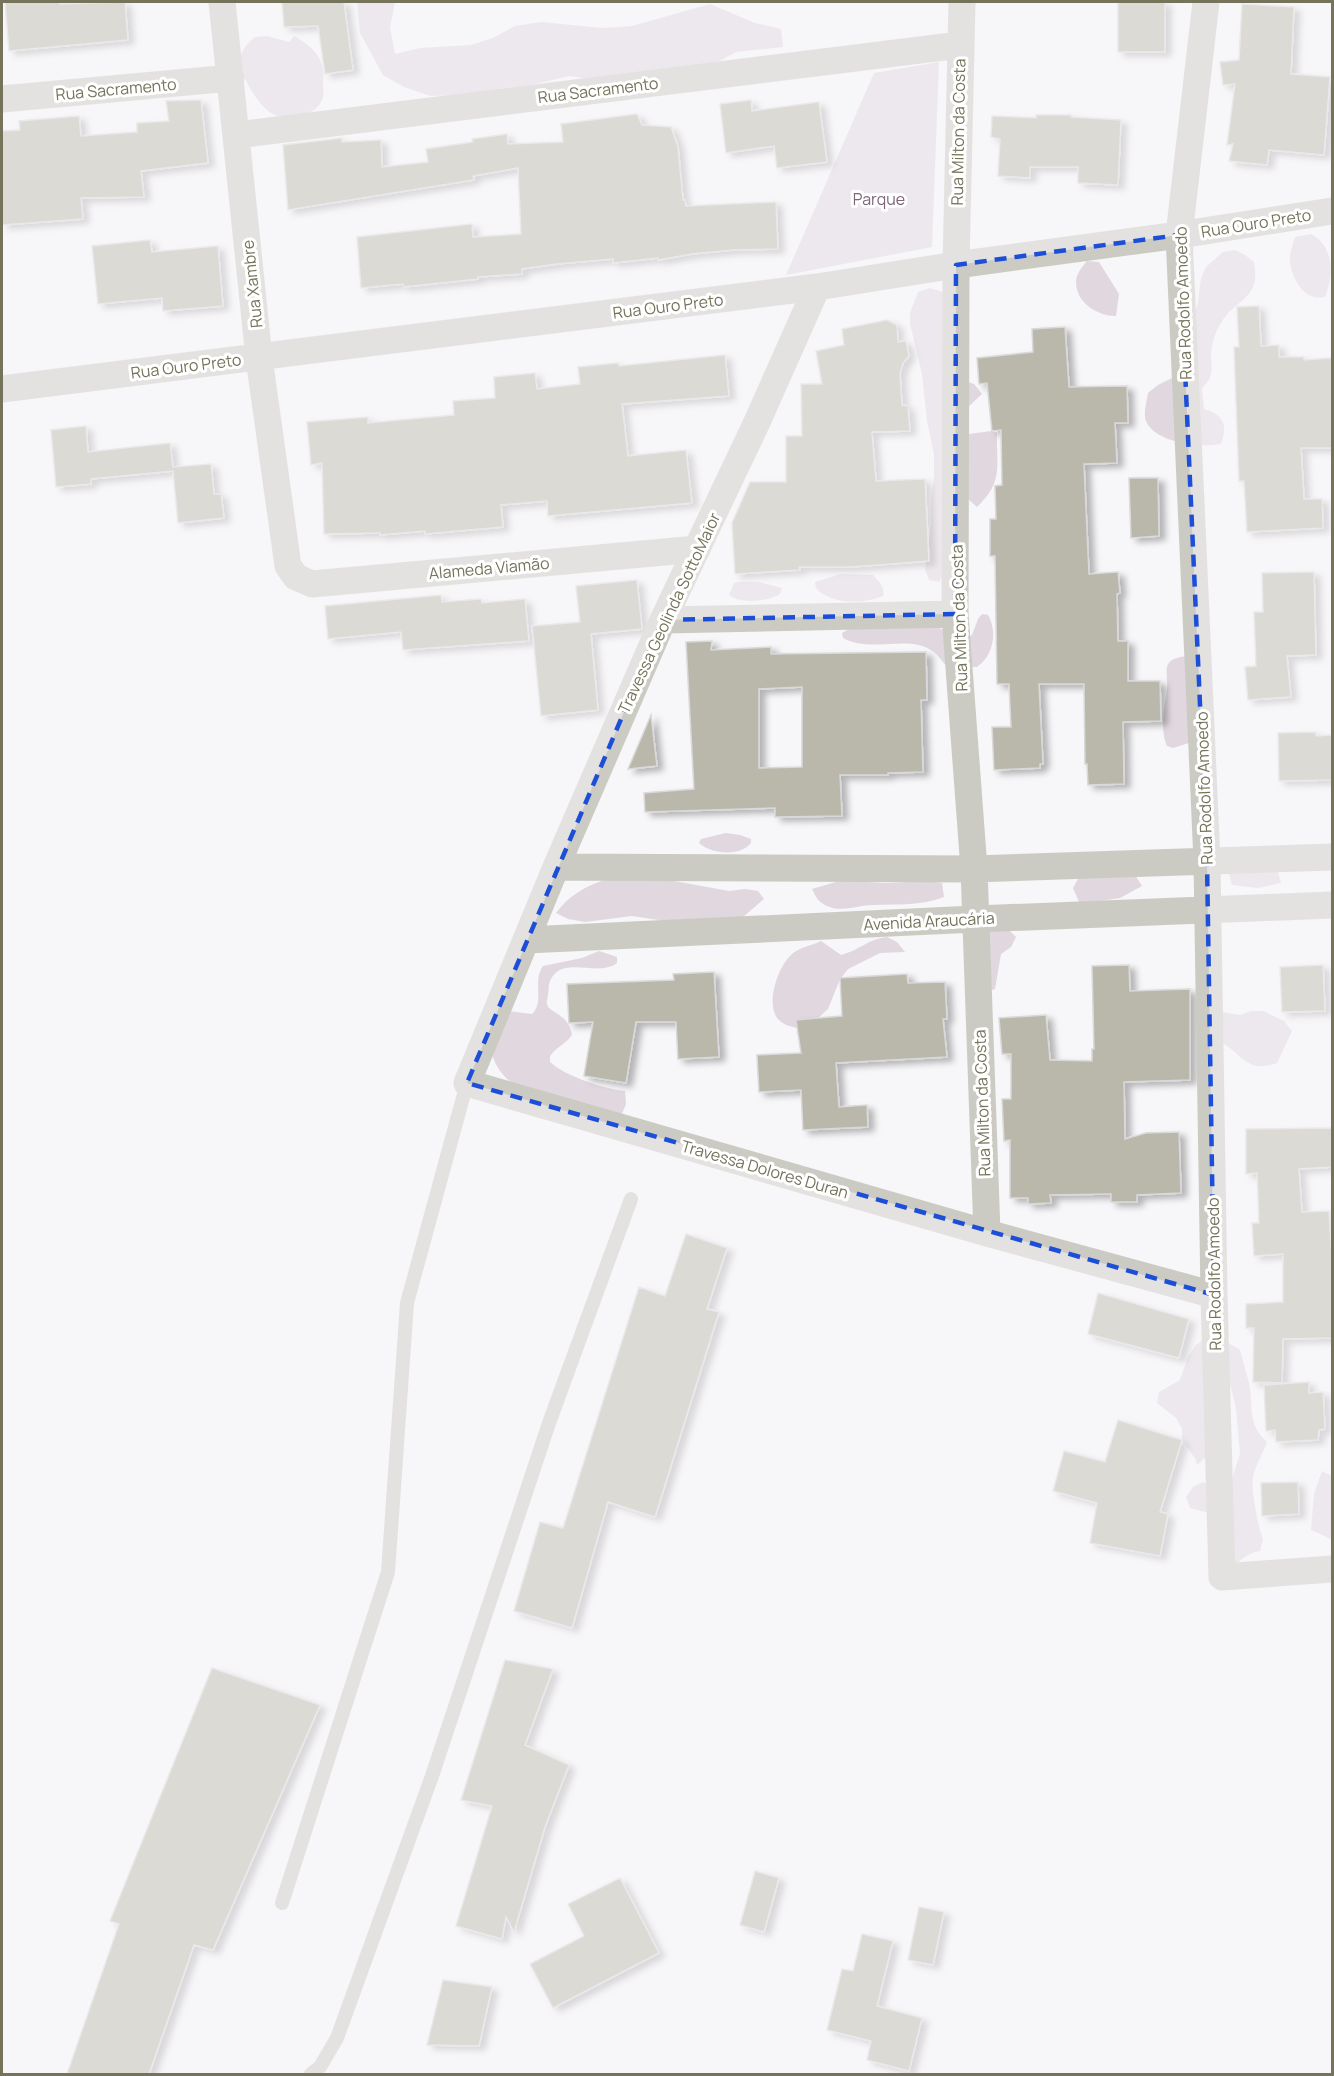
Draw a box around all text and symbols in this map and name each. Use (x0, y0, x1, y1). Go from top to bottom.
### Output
street label: Rua Milton da Costa (946, 58, 970, 206)
street label: Rua Sacramento (536, 72, 660, 108)
street label: Rua Sacramento (55, 73, 177, 105)
park label: Parque (853, 188, 905, 210)
street label: Rua Ouro Preto (1199, 203, 1313, 243)
street label: Rua Rodolfo Amoedo (1169, 226, 1197, 380)
street label: Rua Xambre (236, 239, 268, 329)
street label: Rua Ouro Preto (611, 288, 725, 324)
street label: Rua Ouro Preto (129, 348, 243, 384)
street label: Travessa Geolinda SottoMaior (613, 509, 725, 717)
street label: Rua Milton da Costa (945, 544, 973, 692)
street label: Alameda Viamão (428, 552, 550, 584)
street label: Rua Rodolfo Amoedo (1190, 711, 1218, 865)
street label: Avenida Araucária (863, 907, 995, 935)
street label: Rua Milton da Costa (968, 1029, 996, 1177)
street label: Travessa Dolores Duran (679, 1135, 851, 1203)
street label: Rua Rodolfo Amoedo (1202, 1197, 1226, 1351)

